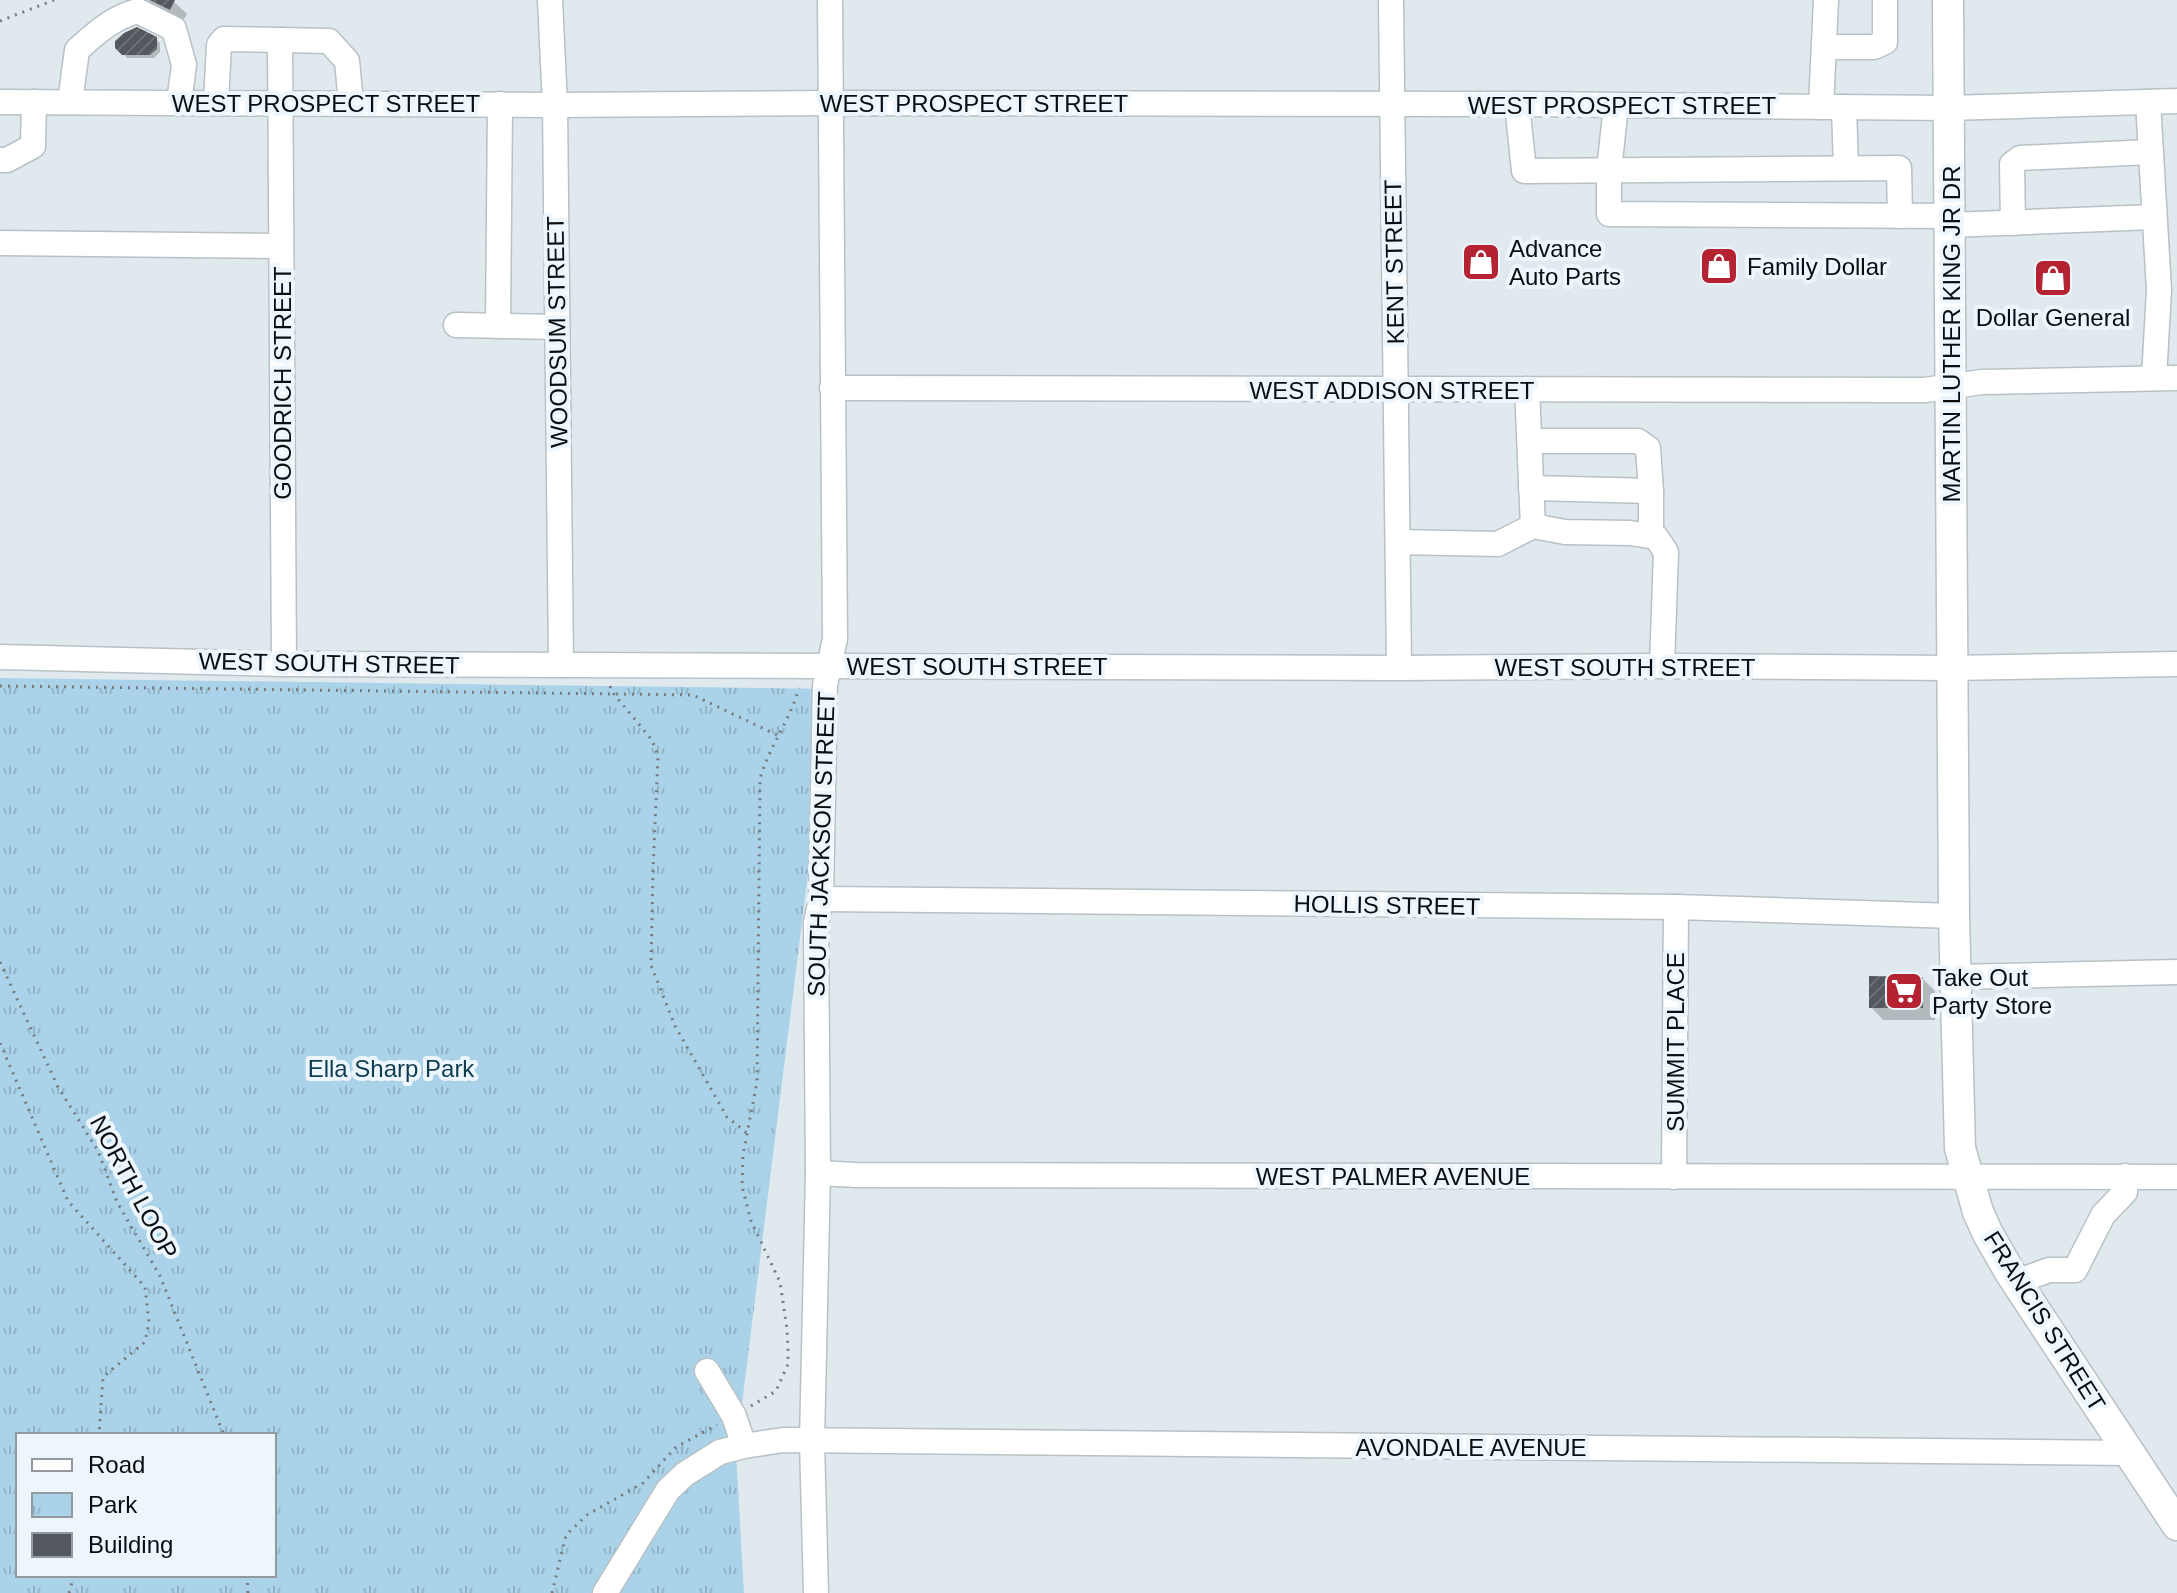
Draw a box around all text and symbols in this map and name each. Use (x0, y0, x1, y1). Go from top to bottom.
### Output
street label: WEST PROSPECT STREET (172, 90, 481, 117)
street label: WEST PROSPECT STREET (820, 90, 1129, 117)
street label: WEST PROSPECT STREET (1468, 92, 1777, 119)
street label: MARTIN LUTHER KING JR DR (1938, 166, 1965, 502)
street label: KENT STREET (1379, 179, 1409, 345)
street label: WOODSUM STREET (541, 215, 573, 448)
place label: Advance Auto Parts (1509, 235, 1621, 290)
shop icon: Advance Auto Parts (1460, 241, 1502, 283)
shop icon: Family Dollar (1698, 245, 1740, 287)
place label: Family Dollar (1747, 253, 1887, 280)
shop icon: Dollar General (2032, 257, 2074, 299)
street label: GOODRICH STREET (269, 266, 296, 500)
place label: Dollar General (1976, 304, 2130, 331)
street label: WEST ADDISON STREET (1250, 377, 1535, 404)
street label: WEST SOUTH STREET (198, 647, 460, 679)
street label: WEST SOUTH STREET (847, 653, 1108, 680)
street label: WEST SOUTH STREET (1495, 654, 1756, 681)
street label: SOUTH JACKSON STREET (802, 691, 840, 997)
street label: HOLLIS STREET (1293, 890, 1481, 920)
street label: SUMMIT PLACE (1662, 952, 1689, 1132)
place label: Take Out Party Store (1932, 964, 2052, 1019)
supermarket icon: Take Out Party Store (1883, 970, 1925, 1012)
park label: Ella Sharp Park (308, 1055, 475, 1082)
street label: NORTH LOOP (85, 1111, 183, 1263)
street label: WEST PALMER AVENUE (1256, 1163, 1530, 1190)
street label: FRANCIS STREET (1979, 1226, 2111, 1416)
legend (16, 1433, 276, 1577)
street label: AVONDALE AVENUE (1355, 1434, 1587, 1461)
text: Road (88, 1451, 145, 1478)
text: Park (88, 1491, 138, 1518)
text: Building (88, 1531, 173, 1558)

